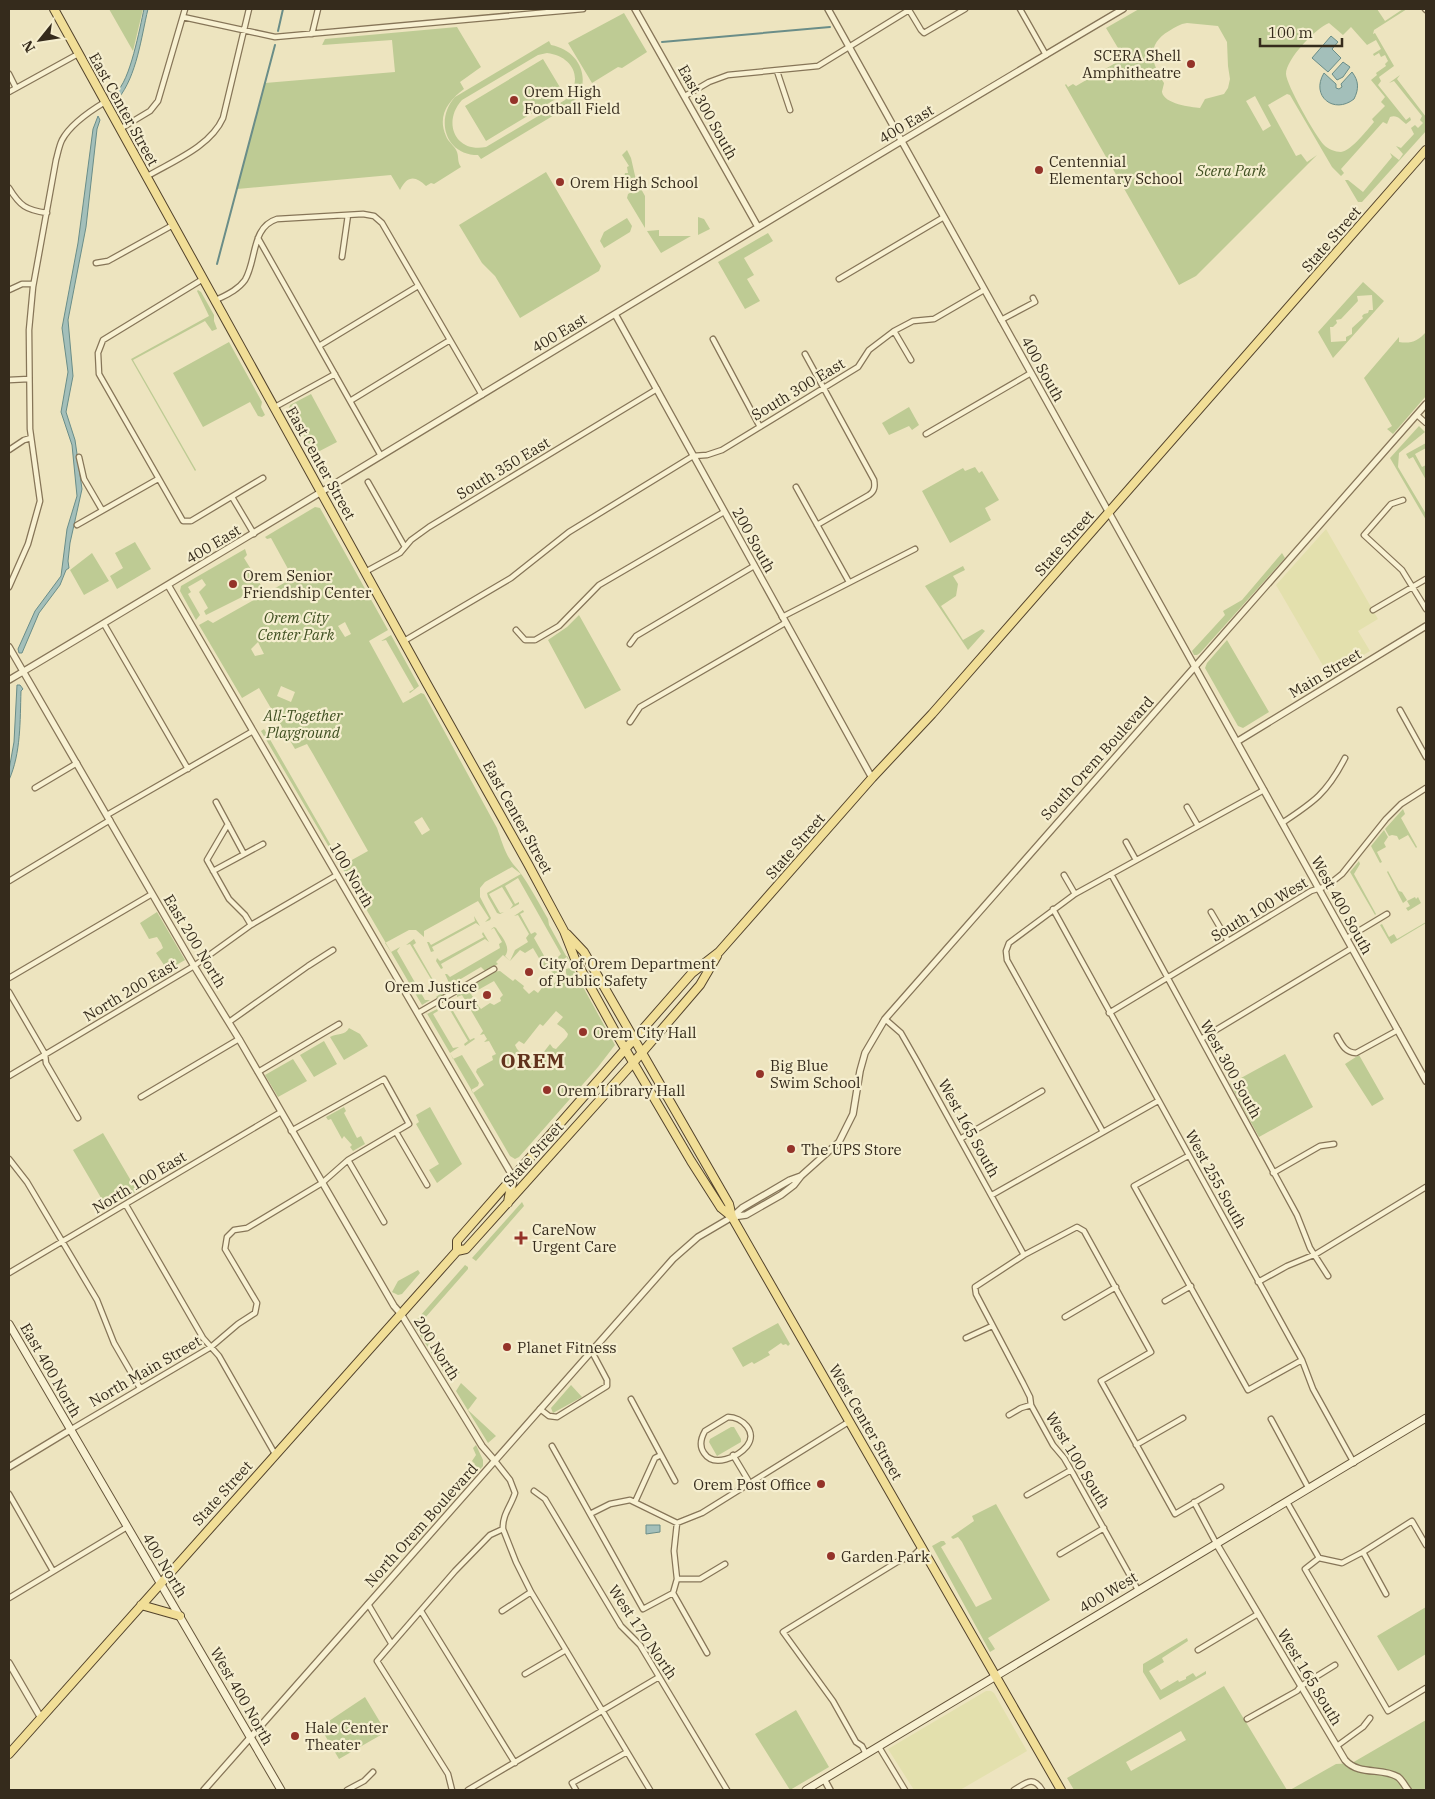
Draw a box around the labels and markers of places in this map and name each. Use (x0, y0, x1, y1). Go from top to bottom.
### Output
place label: SCERA Shell Amphitheatre (1082, 46, 1181, 82)
marker: SCERA Shell Amphitheatre (1185, 58, 1197, 70)
place label: Orem High Football Field (524, 82, 620, 118)
marker: Orem High Football Field (508, 94, 520, 106)
place label: Centennial Elementary School (1049, 152, 1183, 188)
marker: Centennial Elementary School (1033, 164, 1045, 176)
place label: Orem High School (570, 173, 698, 192)
marker: Orem High School (554, 176, 566, 188)
place label: Orem Senior Friendship Center (243, 566, 372, 602)
marker: Orem Senior Friendship Center (227, 578, 239, 590)
place label: City of Orem Department of Public Safety (539, 954, 716, 990)
marker: City of Orem Department of Public Safety (523, 966, 535, 978)
place label: Orem Justice Court (385, 977, 477, 1013)
marker: Orem Justice Court (481, 989, 493, 1001)
place label: Orem City Hall (593, 1023, 696, 1042)
marker: Orem City Hall (577, 1026, 589, 1038)
place label: Big Blue Swim School (770, 1056, 860, 1092)
marker: Big Blue Swim School (754, 1068, 766, 1080)
place label: Orem Library Hall (557, 1081, 685, 1100)
marker: Orem Library Hall (541, 1084, 553, 1096)
place label: The UPS Store (801, 1140, 902, 1159)
marker: The UPS Store (785, 1143, 797, 1155)
place label: CareNow Urgent Care (532, 1220, 617, 1256)
marker: CareNow Urgent Care (514, 1231, 528, 1245)
place label: Planet Fitness (517, 1338, 617, 1357)
marker: Planet Fitness (501, 1341, 513, 1353)
place label: Orem Post Office (693, 1475, 811, 1494)
marker: Orem Post Office (815, 1478, 827, 1490)
place label: Garden Park (841, 1547, 930, 1566)
marker: Garden Park (825, 1550, 837, 1562)
place label: Hale Center Theater (305, 1718, 389, 1754)
marker: Hale Center Theater (289, 1730, 301, 1742)

